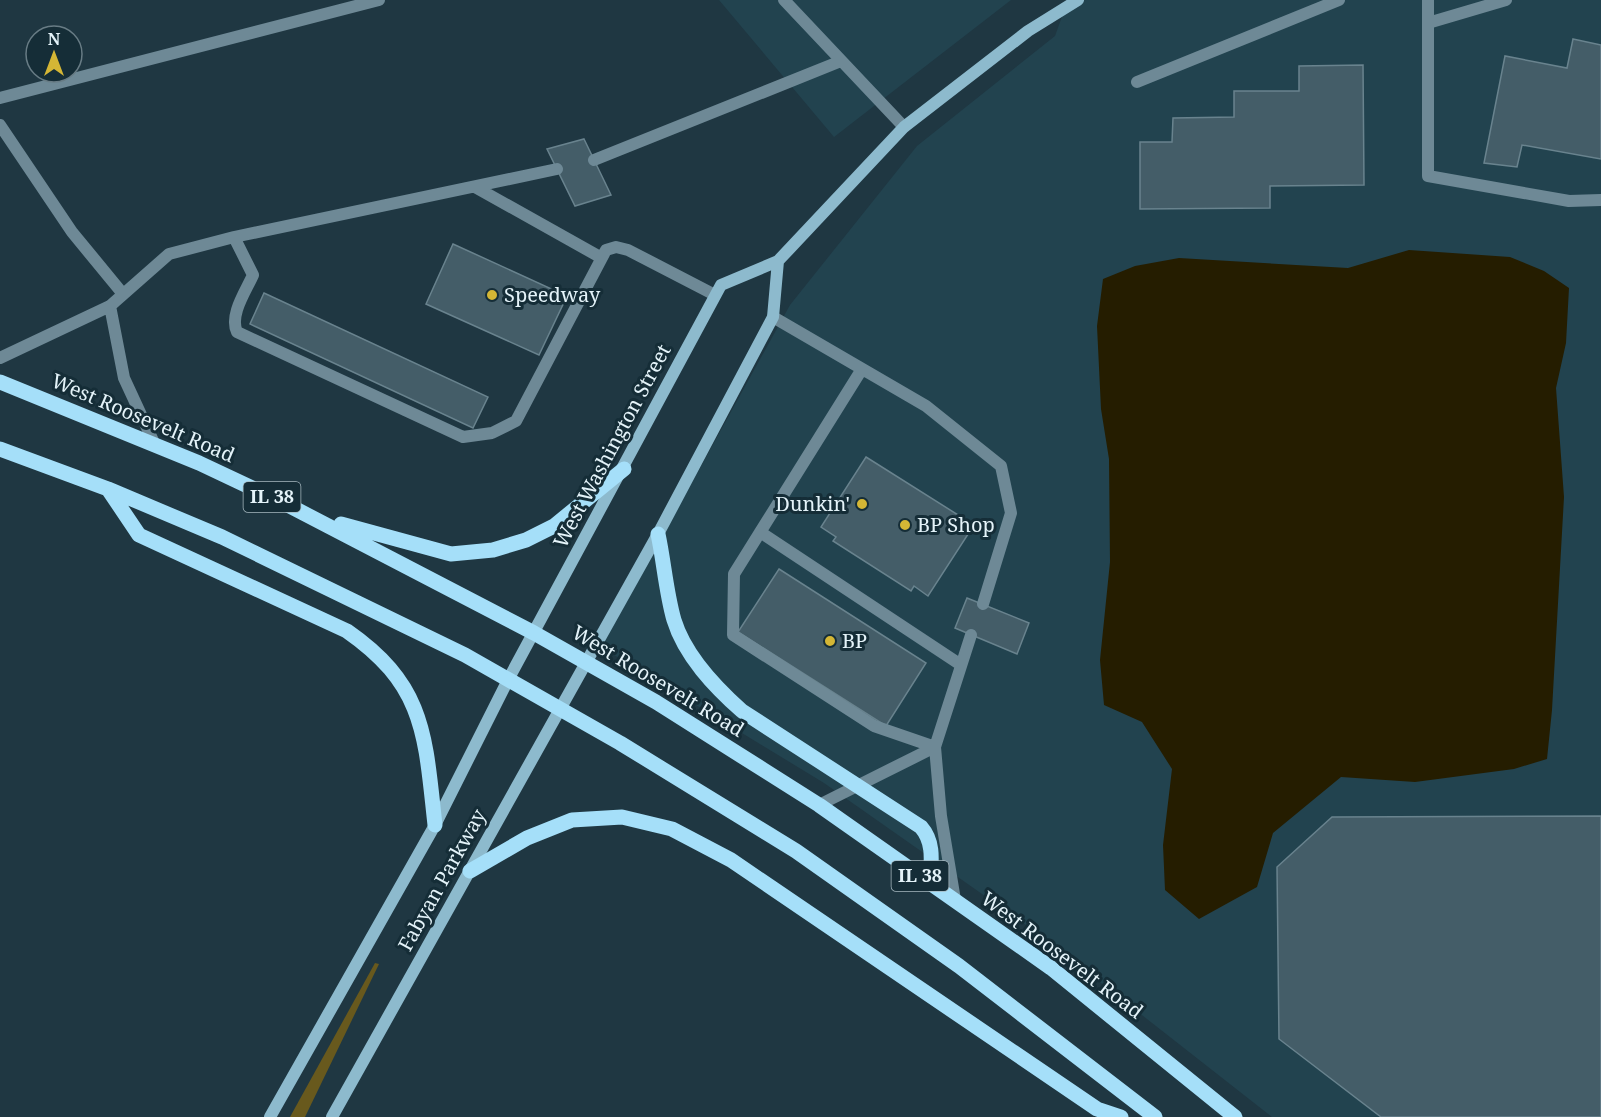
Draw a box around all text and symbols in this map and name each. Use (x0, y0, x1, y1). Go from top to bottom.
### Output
north arrow (24, 24, 84, 84)
text: N (48, 28, 61, 50)
place label: Speedway (504, 281, 601, 308)
marker: Speedway (485, 288, 499, 302)
street label: West Washington Street (546, 339, 677, 552)
street label: West Roosevelt Road (47, 367, 239, 468)
road number: IL 38 (244, 482, 300, 512)
place label: Dunkin' (775, 490, 850, 517)
marker: Dunkin' (855, 497, 869, 511)
place label: BP Shop (917, 511, 995, 538)
marker: BP Shop (898, 518, 912, 532)
street label: West Roosevelt Road (567, 618, 749, 743)
place label: BP (842, 627, 867, 654)
marker: BP (823, 634, 837, 648)
street label: Fabyan Parkway (391, 803, 492, 956)
road number: IL 38 (892, 861, 948, 891)
street label: West Roosevelt Road (976, 885, 1149, 1025)

